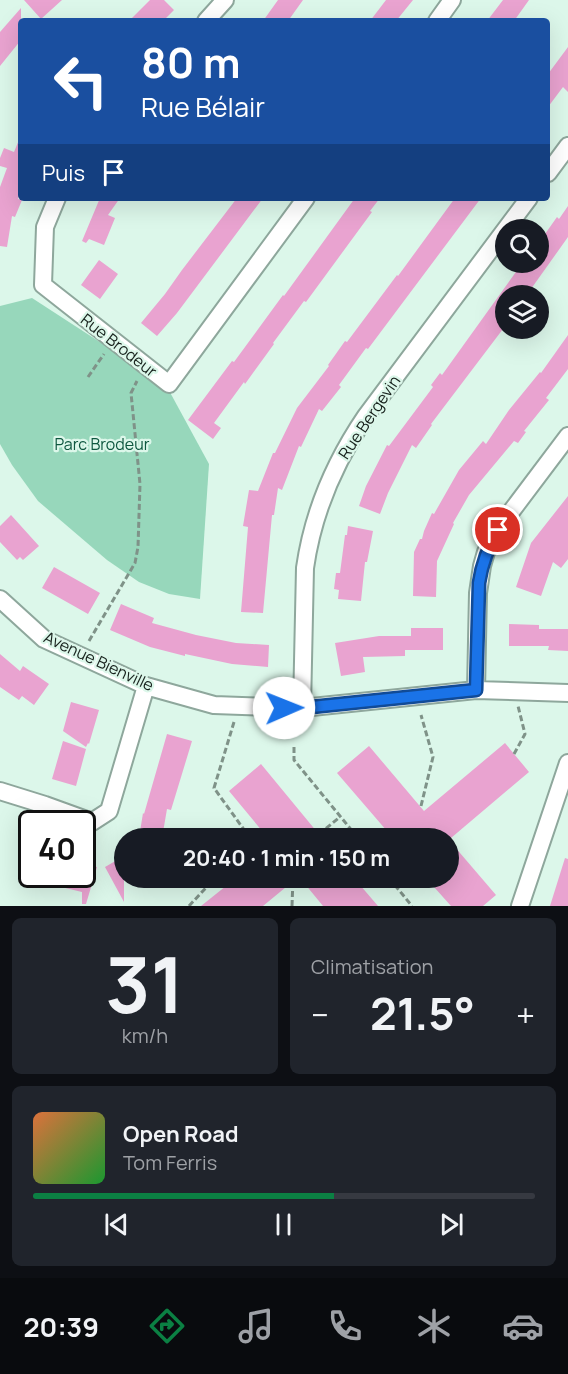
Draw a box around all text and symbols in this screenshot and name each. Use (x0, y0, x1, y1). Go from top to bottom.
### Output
text: 80 m (141, 33, 241, 91)
icon: left (42, 42, 120, 120)
text: Rue Bélair (141, 88, 265, 125)
icon: arrive (97, 156, 130, 189)
text: Puis (42, 158, 85, 188)
map controls (495, 219, 549, 339)
button: search (495, 219, 549, 273)
button: layers (495, 285, 549, 339)
street label: Rue Brodeur (76, 308, 162, 382)
street label: Rue Bergevin (333, 371, 405, 463)
park label: Parc Brodeur (55, 433, 150, 455)
pin (472, 504, 523, 555)
icon: arrive (481, 513, 514, 546)
street label: Avenue Bienville (41, 626, 157, 696)
position arrow (252, 676, 316, 740)
speed limit sign: 40 (18, 810, 96, 888)
text: 20:40 · 1 min · 150 m (183, 843, 390, 873)
text: 31 (105, 930, 185, 1036)
text: Climatisation (311, 953, 433, 980)
text: 21.5° (370, 982, 475, 1044)
text: − (311, 992, 329, 1037)
text: + (516, 992, 535, 1037)
text: km/h (122, 1022, 168, 1049)
text: Open Road (123, 1119, 238, 1149)
text: Tom Ferris (123, 1149, 217, 1176)
icon: previous (100, 1208, 133, 1241)
icon: pause (267, 1208, 300, 1241)
icon: next (435, 1208, 468, 1241)
icon: directions (146, 1305, 188, 1347)
icon: music (235, 1305, 277, 1347)
icon: phone (324, 1305, 366, 1347)
icon: climate (413, 1305, 455, 1347)
icon: car (502, 1305, 544, 1347)
text: 20:39 (24, 1308, 99, 1345)

